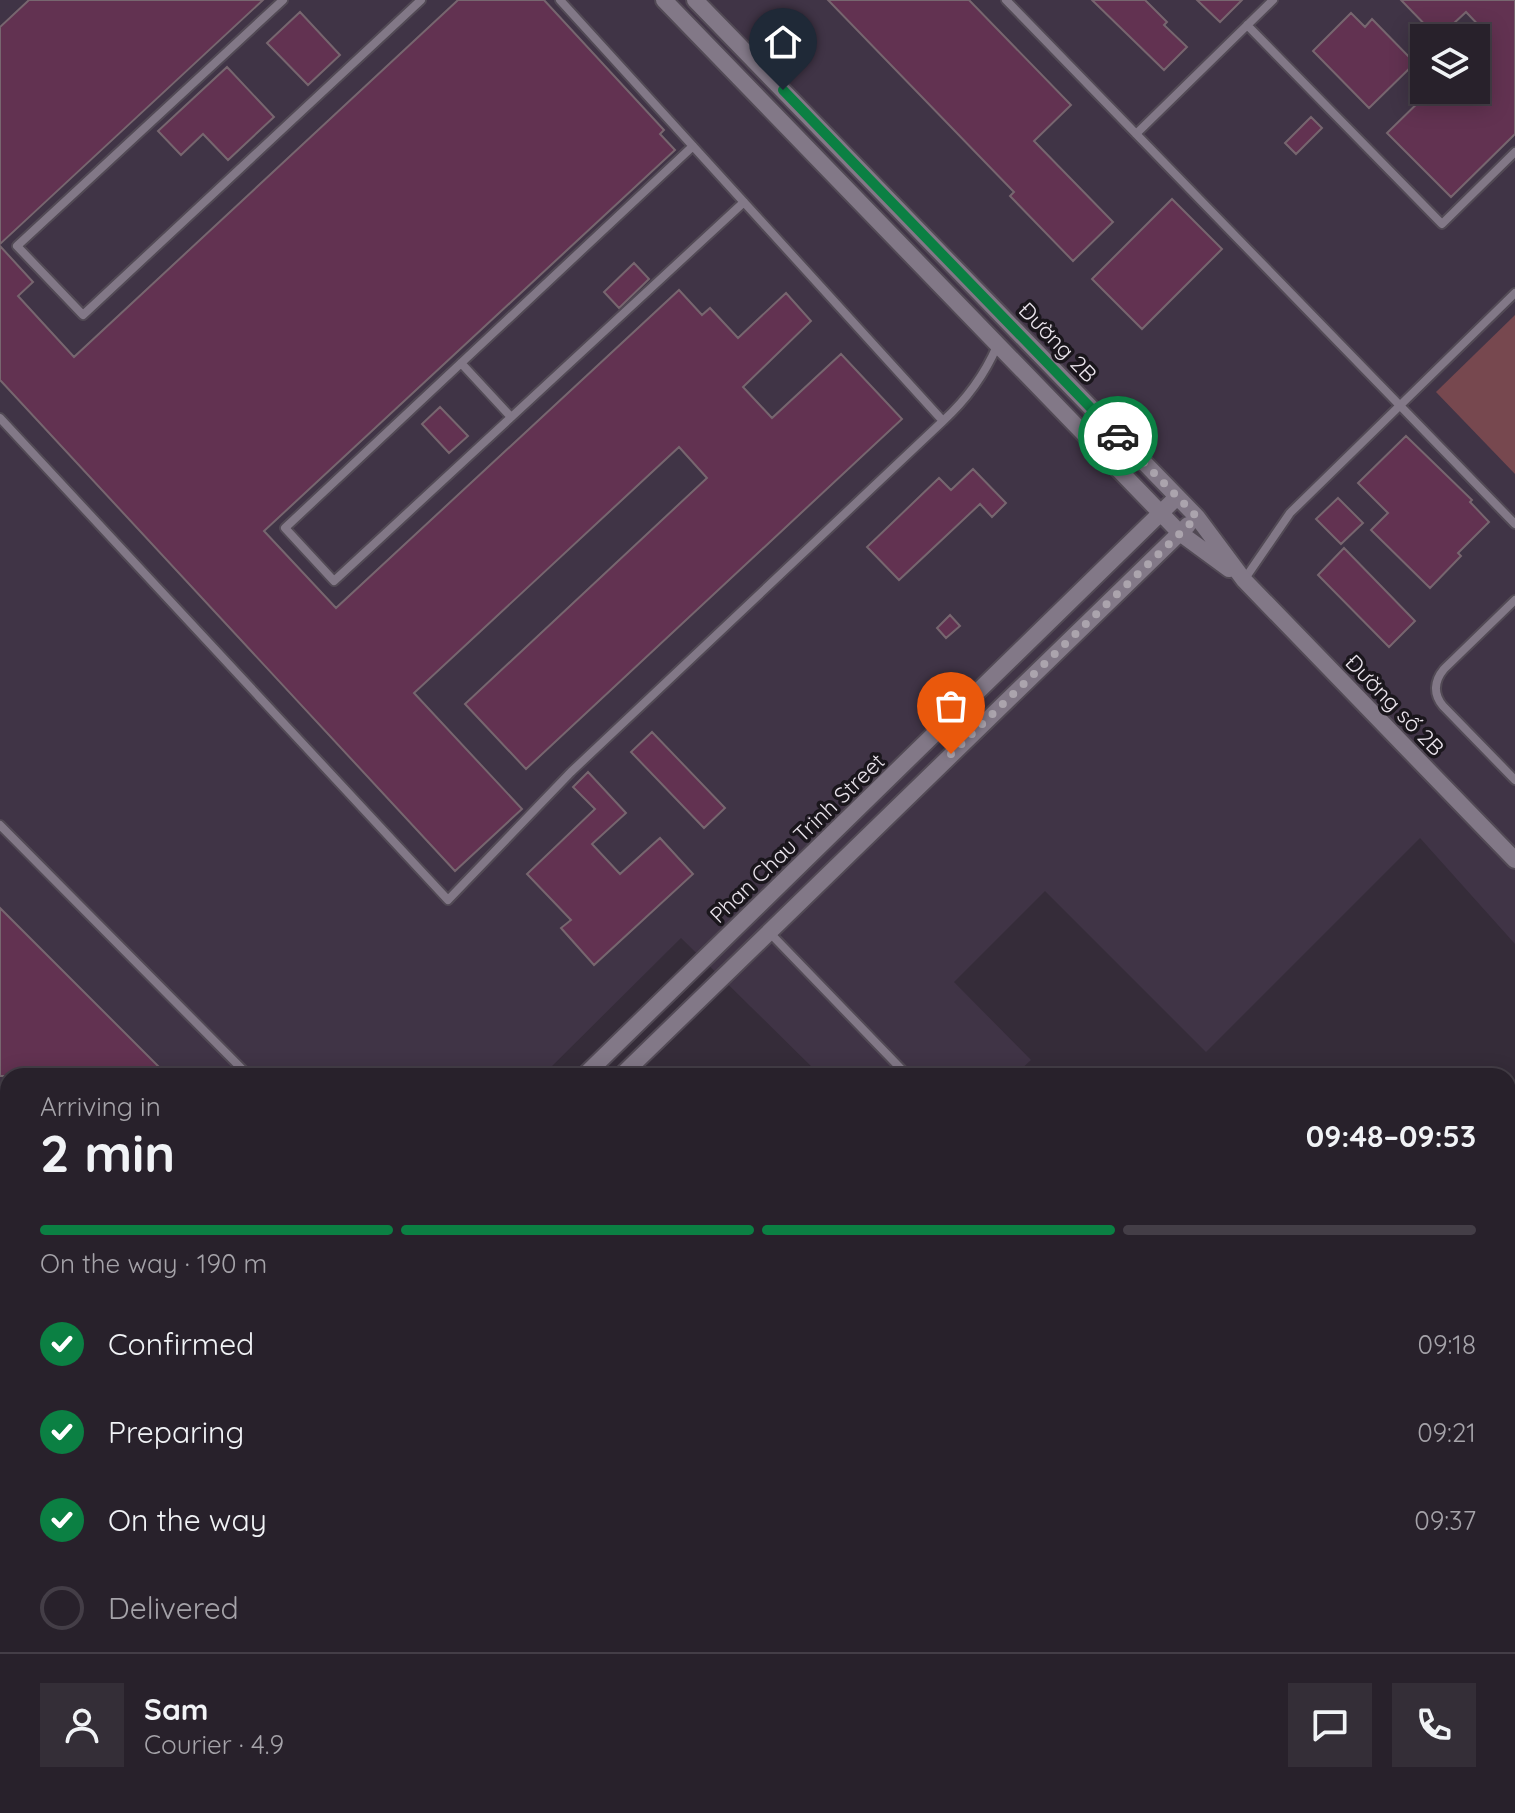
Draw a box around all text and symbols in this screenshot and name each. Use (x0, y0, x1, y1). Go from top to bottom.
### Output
pin (749, 8, 817, 90)
icon: home (761, 20, 805, 64)
map controls (1410, 24, 1490, 104)
button: layers (1410, 24, 1490, 104)
street label: Đường 2B (1013, 296, 1103, 388)
courier (1078, 396, 1158, 476)
icon: car (1096, 414, 1140, 458)
street label: Đường số 2B (1340, 648, 1450, 762)
pin (917, 672, 985, 754)
icon: bag (929, 684, 973, 728)
street label: Phan Chau Trinh Street (704, 747, 890, 929)
text: Arriving in (40, 1090, 161, 1123)
text: 09:48–09:53 (1306, 1117, 1476, 1155)
text: 2 min (40, 1120, 175, 1185)
text: On the way · 190 m (40, 1247, 267, 1280)
icon: check (40, 1322, 84, 1366)
text: Confirmed (108, 1325, 254, 1363)
text: 09:18 (1417, 1328, 1476, 1361)
icon: check (40, 1410, 84, 1454)
text: Preparing (108, 1413, 244, 1451)
text: 09:21 (1417, 1416, 1476, 1449)
icon: check (40, 1498, 84, 1542)
text: On the way (108, 1501, 267, 1539)
text: 09:37 (1414, 1504, 1476, 1537)
text: Delivered (108, 1589, 239, 1627)
button: person (40, 1683, 124, 1767)
button: chat (1288, 1683, 1372, 1767)
button: phone (1392, 1683, 1476, 1767)
text: Sam (144, 1690, 208, 1728)
text: Courier · 4.9 (144, 1728, 284, 1761)

